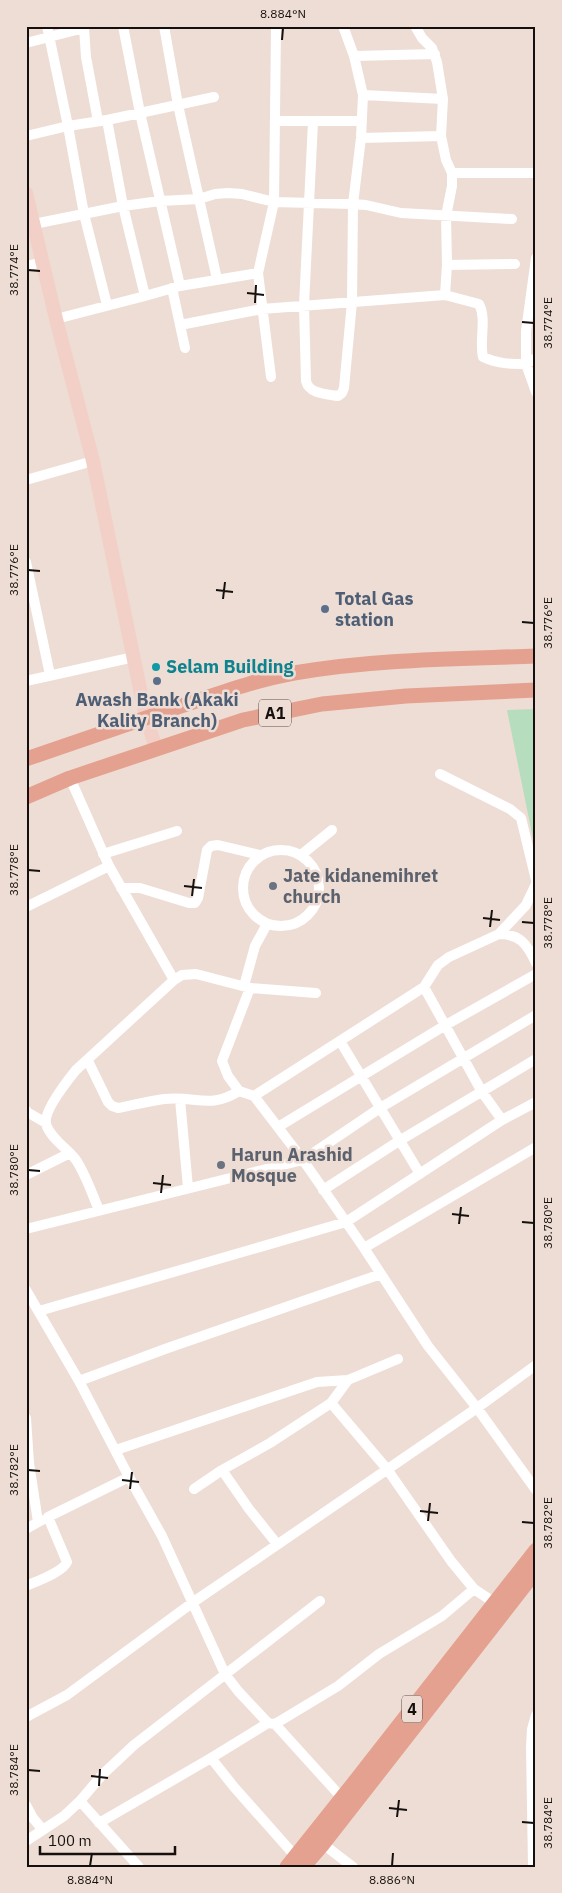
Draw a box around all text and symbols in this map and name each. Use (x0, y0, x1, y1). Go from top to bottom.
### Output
text: 8.884°N (260, 6, 306, 21)
text: 38.774°E (6, 244, 21, 296)
text: 38.774°E (540, 297, 555, 349)
text: 38.776°E (6, 544, 21, 596)
place label: Total Gas station (335, 587, 413, 631)
text: 38.776°E (540, 597, 555, 649)
marker: Total Gas station (319, 603, 331, 615)
place label: Selam Building (166, 655, 294, 678)
marker: Selam Building (150, 661, 162, 673)
marker: Awash Bank (Akaki Kality Branch) (151, 675, 163, 687)
place label: Awash Bank (Akaki Kality Branch) (75, 688, 239, 732)
road number: A1 (259, 700, 291, 726)
text: 38.778°E (6, 844, 21, 896)
place label: Jate kidanemihret church (283, 864, 438, 908)
marker: Jate kidanemihret church (267, 880, 279, 892)
text: 38.778°E (540, 897, 555, 949)
place label: Harun Arashid Mosque (231, 1143, 353, 1187)
text: 38.780°E (6, 1144, 21, 1196)
marker: Harun Arashid Mosque (215, 1159, 227, 1171)
text: 38.780°E (540, 1197, 555, 1249)
text: 38.782°E (6, 1444, 21, 1496)
text: 38.782°E (540, 1497, 555, 1549)
road number: 4 (402, 1696, 422, 1722)
text: 38.784°E (6, 1744, 21, 1796)
text: 38.784°E (540, 1797, 555, 1849)
scale bar (40, 1823, 175, 1855)
text: 100 m (48, 1831, 92, 1850)
text: 8.884°N (67, 1872, 113, 1887)
text: 8.886°N (369, 1872, 415, 1887)

